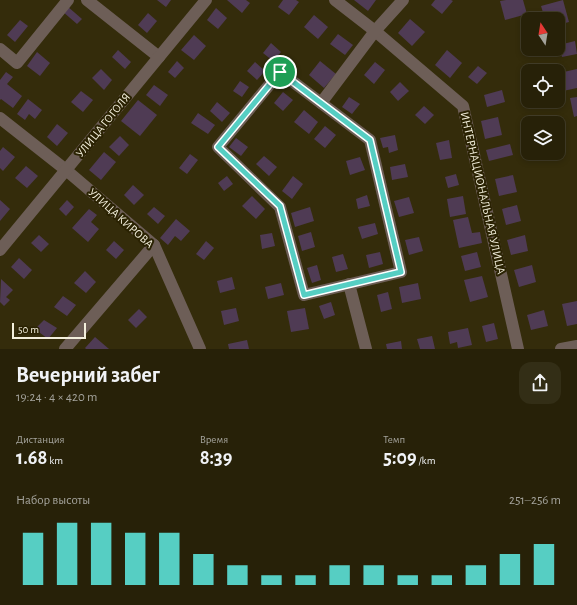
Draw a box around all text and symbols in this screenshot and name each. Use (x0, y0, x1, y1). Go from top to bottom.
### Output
north arrow (521, 12, 565, 56)
map controls (521, 12, 565, 160)
pin (263, 55, 297, 89)
icon: arrive (269, 61, 291, 83)
button: locate (521, 64, 565, 108)
street label: УЛИЦА ГОГОЛЯ (74, 91, 132, 159)
street label: ИНТЕРНАЦИОНАЛЬНАЯ УЛИЦА (458, 111, 508, 275)
button: layers (521, 116, 565, 160)
street label: УЛИЦА КИРОВА (86, 186, 156, 250)
scale bar (12, 321, 86, 340)
text: 50 m (18, 324, 39, 335)
button: share (519, 362, 561, 404)
text: Вечерний забег (16, 364, 160, 386)
text: 19:24 · 4 × 420 m (16, 391, 97, 404)
text: Дистанция (16, 434, 65, 445)
text: Время (200, 434, 228, 445)
text: Темп (383, 434, 405, 445)
text: 1.68 (16, 448, 47, 468)
text: 8:39 (200, 448, 232, 468)
text: 5:09 (383, 448, 417, 468)
text: km (47, 455, 63, 466)
text: /km (417, 455, 435, 466)
text: Набор высоты (16, 494, 90, 507)
text: 251–256 m (509, 494, 561, 507)

